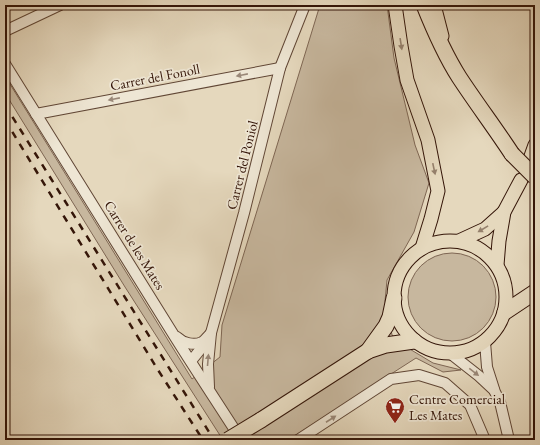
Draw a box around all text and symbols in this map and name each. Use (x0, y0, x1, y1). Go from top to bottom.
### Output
one-way arrow (398, 38, 404, 50)
street label: Carrer del Fonoll (109, 59, 202, 95)
one-way arrow (236, 72, 248, 78)
one-way arrow (108, 96, 120, 102)
street label: Carrer del Poniol (222, 118, 262, 212)
one-way arrow (431, 163, 437, 175)
street label: Carrer de les Mates (100, 197, 170, 293)
one-way arrow (477, 226, 489, 233)
one-way arrow (205, 354, 212, 366)
one-way arrow (468, 367, 479, 376)
place label: Centre Comercial Les Mates (409, 390, 506, 424)
supermarket icon: Centre Comercial Les Mates (384, 396, 406, 424)
one-way arrow (325, 415, 337, 422)

